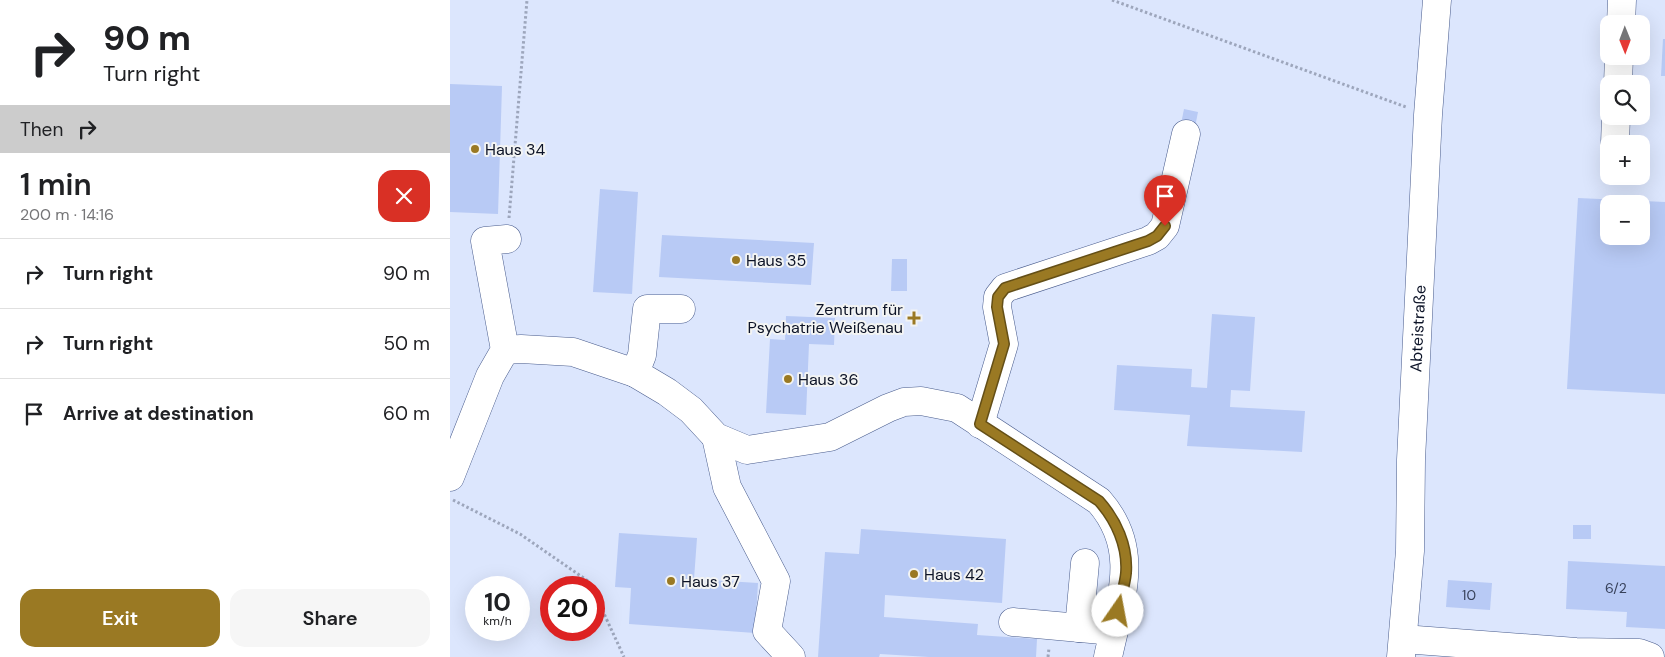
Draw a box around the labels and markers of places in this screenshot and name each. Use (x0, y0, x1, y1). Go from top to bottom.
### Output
place label: Haus 34 (485, 139, 546, 160)
marker: Haus 34 (469, 143, 481, 155)
pin (1144, 175, 1186, 226)
place label: Haus 35 (746, 250, 806, 271)
marker: Haus 35 (730, 254, 742, 266)
place label: Zentrum für Psychatrie Weißenau (748, 299, 903, 338)
marker: Zentrum für Psychatrie Weißenau (907, 311, 921, 325)
place label: Haus 36 (798, 369, 859, 390)
marker: Haus 36 (782, 373, 794, 385)
place label: Haus 42 (924, 564, 984, 585)
marker: Haus 42 (908, 568, 920, 580)
place label: Haus 37 (681, 571, 740, 592)
marker: Haus 37 (665, 575, 677, 587)

